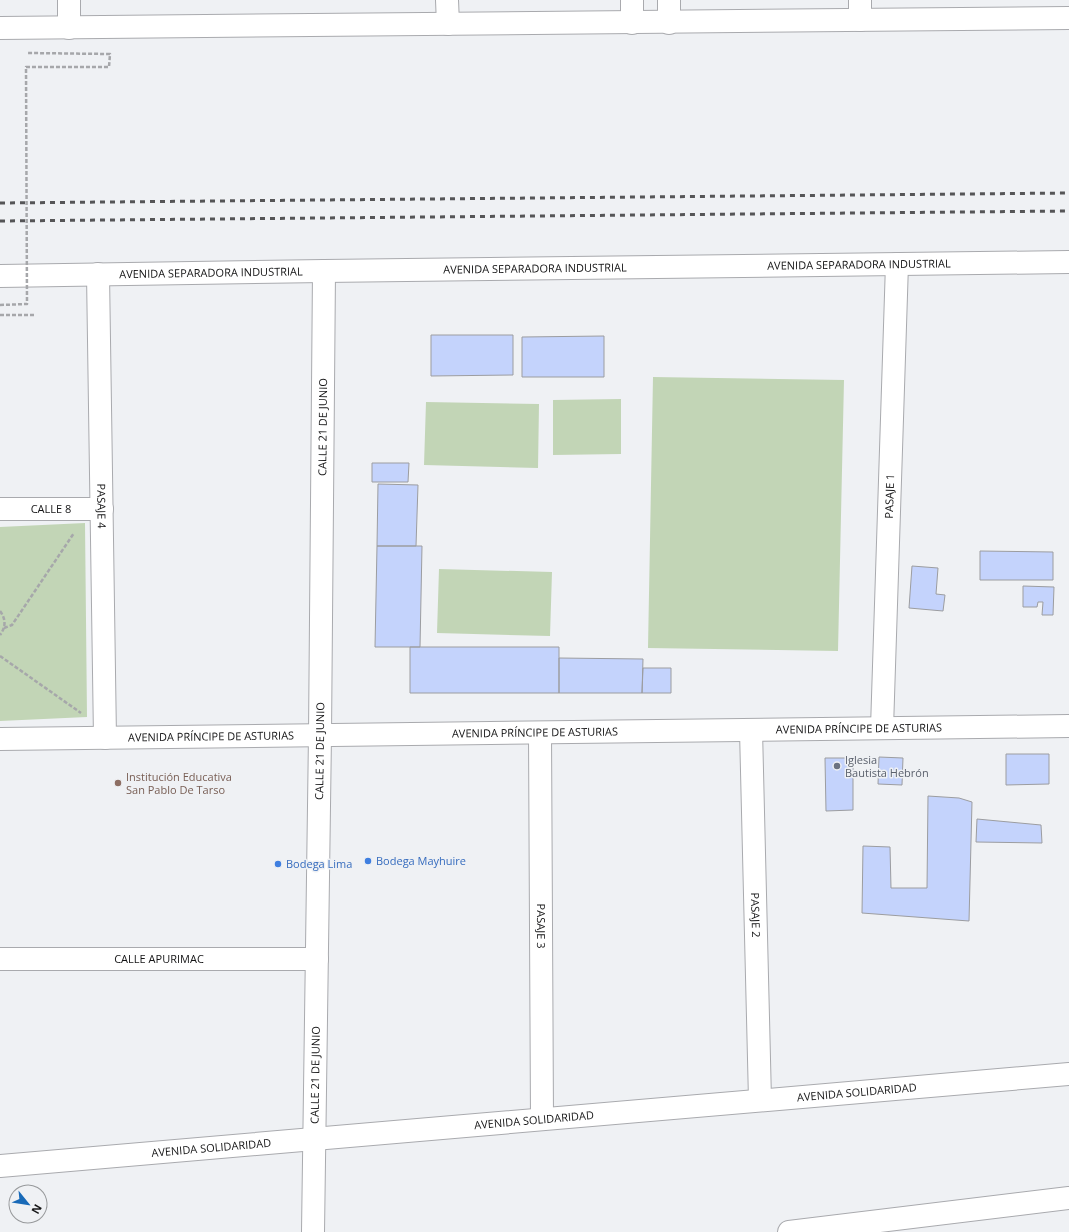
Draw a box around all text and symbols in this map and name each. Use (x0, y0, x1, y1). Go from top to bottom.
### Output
street label: AVENIDA SEPARADORA INDUSTRIAL (767, 255, 951, 273)
street label: AVENIDA SEPARADORA INDUSTRIAL (443, 259, 627, 277)
street label: AVENIDA SEPARADORA INDUSTRIAL (119, 263, 303, 281)
street label: CALLE 21 DE JUNIO (314, 378, 330, 476)
street label: PASAJE 1 (881, 473, 897, 519)
street label: PASAJE 4 (94, 483, 110, 529)
street label: CALLE 8 (31, 501, 71, 516)
street label: CALLE 21 DE JUNIO (311, 702, 327, 800)
street label: AVENIDA PRÍNCIPE DE ASTURIAS (776, 720, 942, 737)
street label: AVENIDA PRÍNCIPE DE ASTURIAS (452, 723, 618, 741)
street label: AVENIDA PRÍNCIPE DE ASTURIAS (128, 727, 294, 744)
place label: Iglesia Bautista Hebrón (845, 752, 929, 780)
marker: Iglesia Bautista Hebrón (832, 761, 842, 771)
place label: Institución Educativa San Pablo De Tarso (126, 769, 232, 797)
marker: Institución Educativa San Pablo De Tarso (113, 778, 123, 788)
place label: Bodega Mayhuire (376, 853, 466, 868)
place label: Bodega Lima (286, 856, 352, 871)
marker: Bodega Mayhuire (363, 856, 373, 866)
marker: Bodega Lima (273, 859, 283, 869)
street label: PASAJE 2 (748, 892, 764, 938)
street label: PASAJE 3 (534, 904, 549, 948)
street label: CALLE APURIMAC (114, 951, 204, 966)
street label: CALLE 21 DE JUNIO (307, 1026, 323, 1124)
street label: AVENIDA SOLIDARIDAD (796, 1079, 917, 1104)
street label: AVENIDA SOLIDARIDAD (474, 1107, 594, 1132)
street label: AVENIDA SOLIDARIDAD (151, 1135, 272, 1160)
north arrow (8, 1184, 48, 1224)
text: N (28, 1202, 46, 1217)

